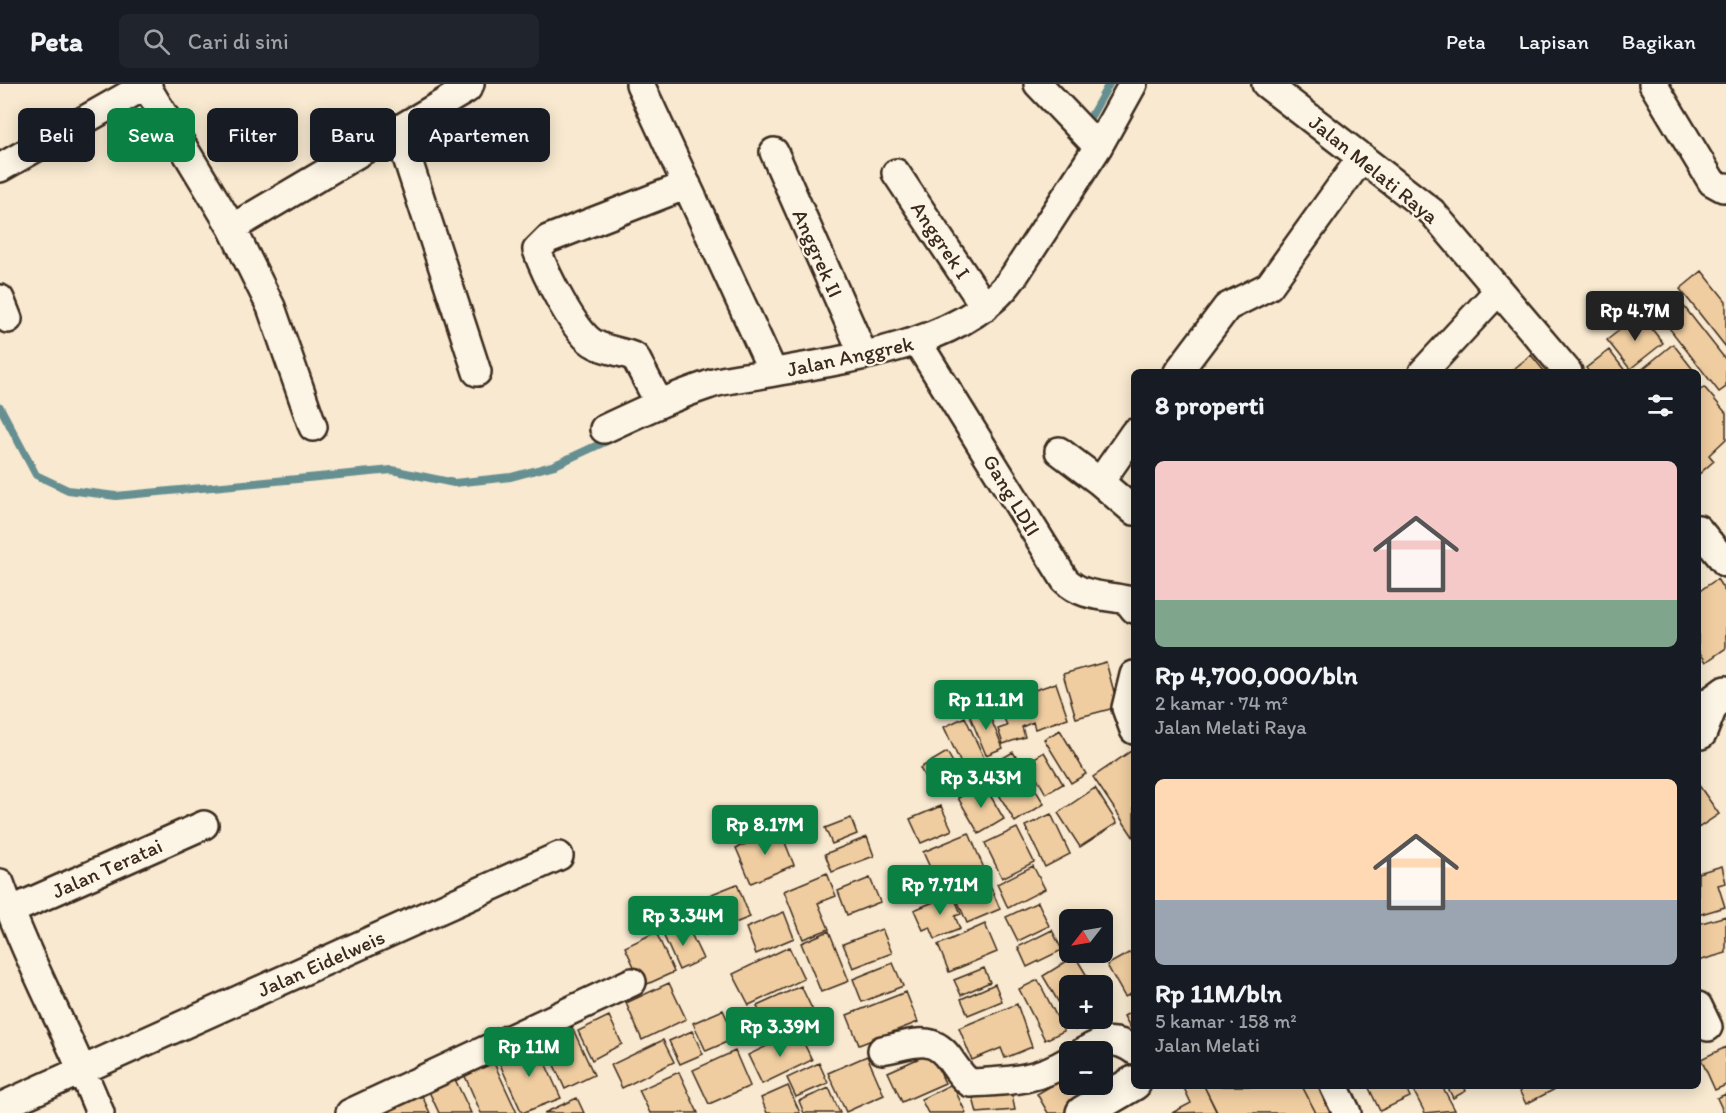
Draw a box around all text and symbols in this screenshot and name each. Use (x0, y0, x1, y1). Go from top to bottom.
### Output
search box (119, 14, 539, 68)
text: Peta (30, 24, 83, 58)
icon: search (140, 25, 173, 58)
text: Cari di sini (188, 28, 289, 55)
text: Peta (1446, 29, 1486, 54)
text: Lapisan (1519, 29, 1589, 54)
text: Bagikan (1622, 29, 1696, 54)
chip: Beli (18, 108, 95, 162)
chip: Sewa (107, 108, 195, 162)
chip: Filter (207, 108, 298, 162)
chip: Baru (310, 108, 396, 162)
chip: Apartemen (408, 108, 550, 162)
street label: Jalan Melati Raya (1304, 109, 1444, 229)
street label: Anggrek I (906, 196, 976, 284)
street label: Anggrek II (787, 205, 849, 301)
pin: Rp 4.7M (1580, 291, 1690, 342)
text: Rp 4.7M (1600, 298, 1670, 322)
street label: Jalan Anggrek (784, 330, 916, 382)
text: 8 properti (1155, 389, 1265, 421)
icon: filters (1644, 389, 1677, 422)
street label: Gang LDII (978, 450, 1046, 540)
icon: home (1362, 500, 1470, 608)
text: Rp 4,700,000/bln (1155, 659, 1358, 691)
pin: Rp 11.1M (924, 680, 1048, 731)
text: Rp 11.1M (948, 687, 1024, 711)
text: 2 kamar · 74 m² (1155, 691, 1288, 715)
text: Jalan Melati Raya (1155, 715, 1307, 739)
pin: Rp 3.43M (919, 758, 1043, 809)
text: Rp 3.43M (940, 765, 1022, 789)
pin: Rp 8.17M (703, 805, 827, 856)
text: Rp 8.17M (726, 812, 804, 836)
icon: home (1362, 818, 1470, 926)
street label: Jalan Teratai (48, 833, 166, 903)
pin: Rp 7.71M (878, 865, 1002, 916)
text: Rp 7.71M (902, 872, 978, 896)
pin: Rp 3.34M (621, 896, 745, 947)
text: Rp 3.34M (642, 903, 724, 927)
north arrow (1059, 909, 1113, 963)
map controls (1059, 909, 1113, 1095)
street label: Jalan Eidelweis (254, 924, 388, 1002)
button: + (1059, 975, 1113, 1029)
text: Rp 11M/bln (1155, 977, 1282, 1009)
pin: Rp 3.39M (718, 1007, 842, 1058)
text: 5 kamar · 158 m² (1155, 1009, 1297, 1033)
text: Rp 3.39M (740, 1014, 820, 1038)
pin: Rp 11M (480, 1027, 578, 1078)
text: Jalan Melati (1155, 1033, 1260, 1057)
text: Rp 11M (498, 1034, 560, 1058)
button: − (1059, 1041, 1113, 1095)

